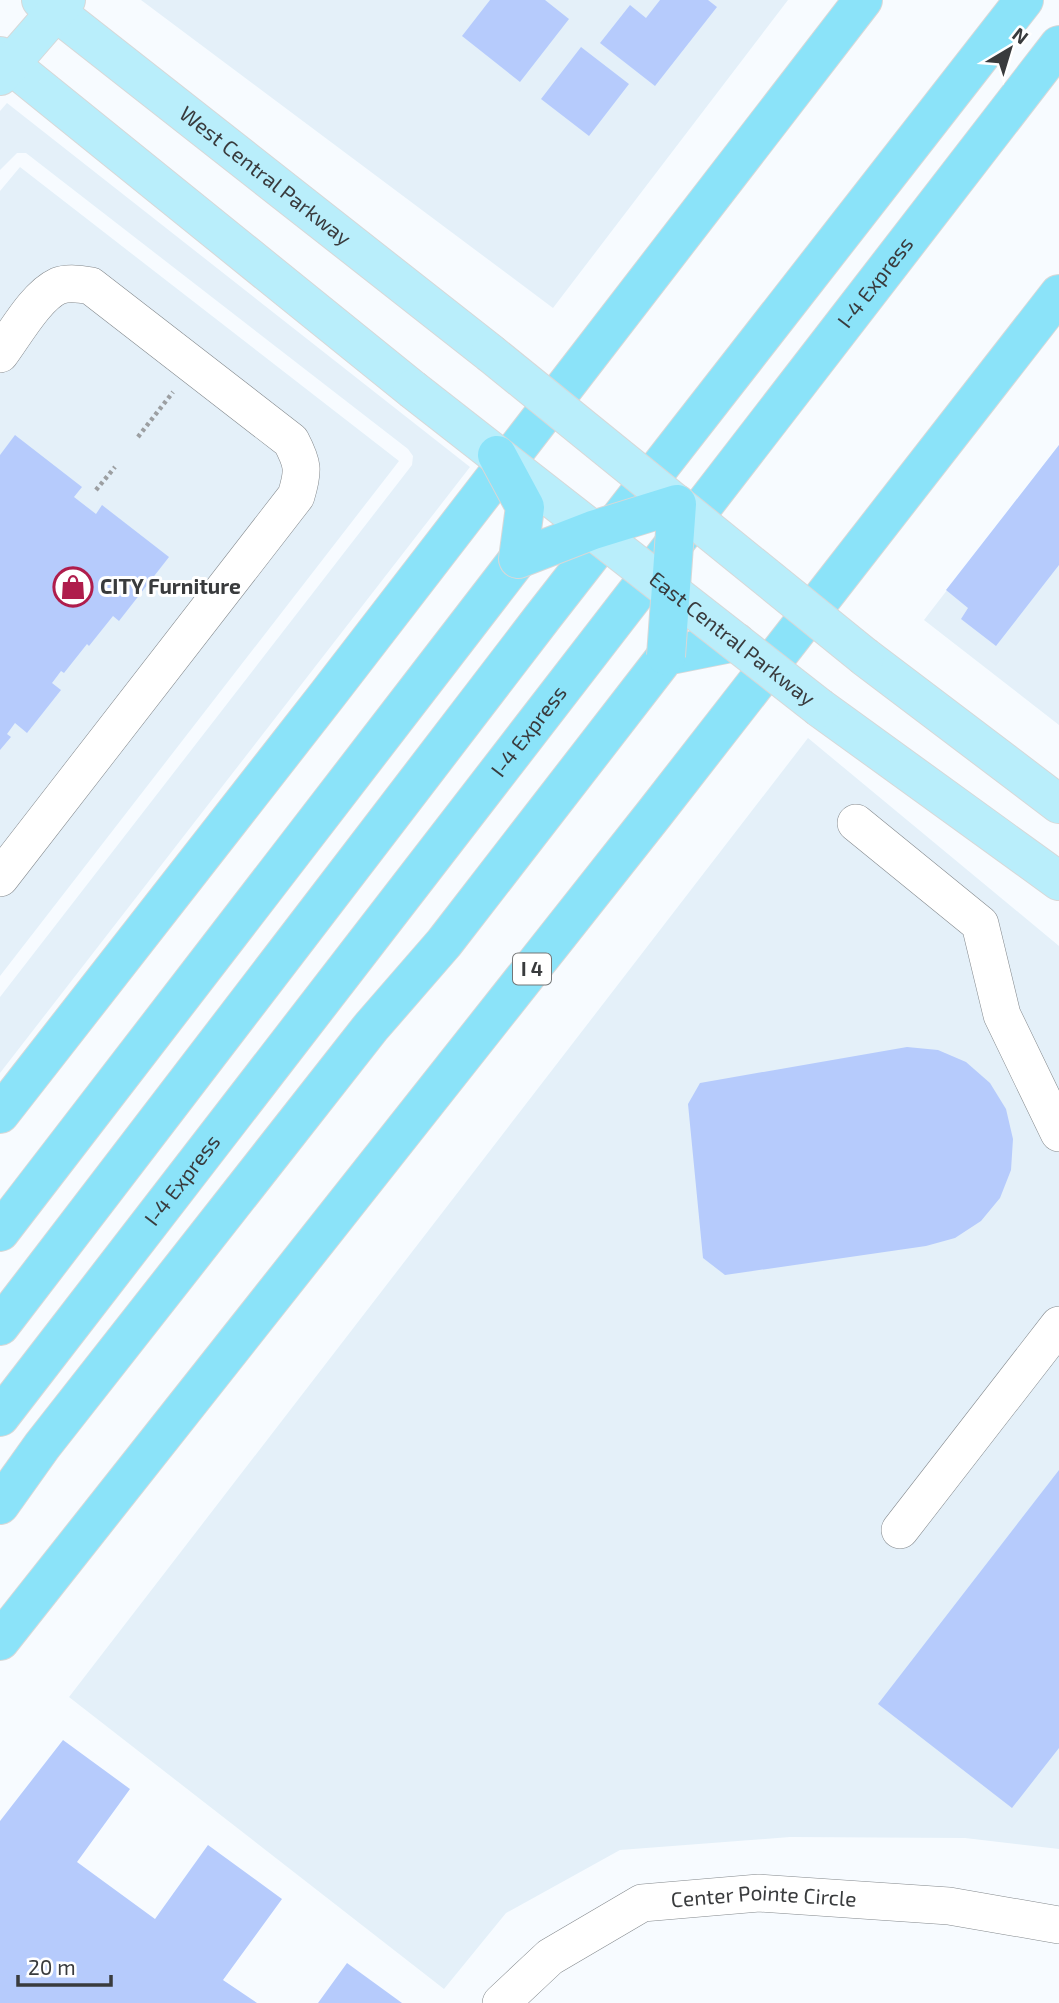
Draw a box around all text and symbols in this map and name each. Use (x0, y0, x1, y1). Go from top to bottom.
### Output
north arrow (975, 14, 1045, 84)
text: N (1008, 22, 1033, 48)
street label: West Central Parkway (175, 100, 357, 250)
street label: I-4 Express (831, 231, 917, 332)
street label: East Central Parkway (645, 565, 821, 710)
shop icon: CITY Furniture (52, 566, 94, 608)
place label: CITY Furniture (100, 573, 241, 598)
street label: I-4 Express (485, 680, 571, 781)
road number: I 4 (513, 953, 551, 984)
street label: I-4 Express (138, 1129, 225, 1230)
street label: Center Pointe Circle (670, 1879, 858, 1911)
scale bar (18, 1944, 110, 1988)
text: 20 m (28, 1954, 76, 1979)

